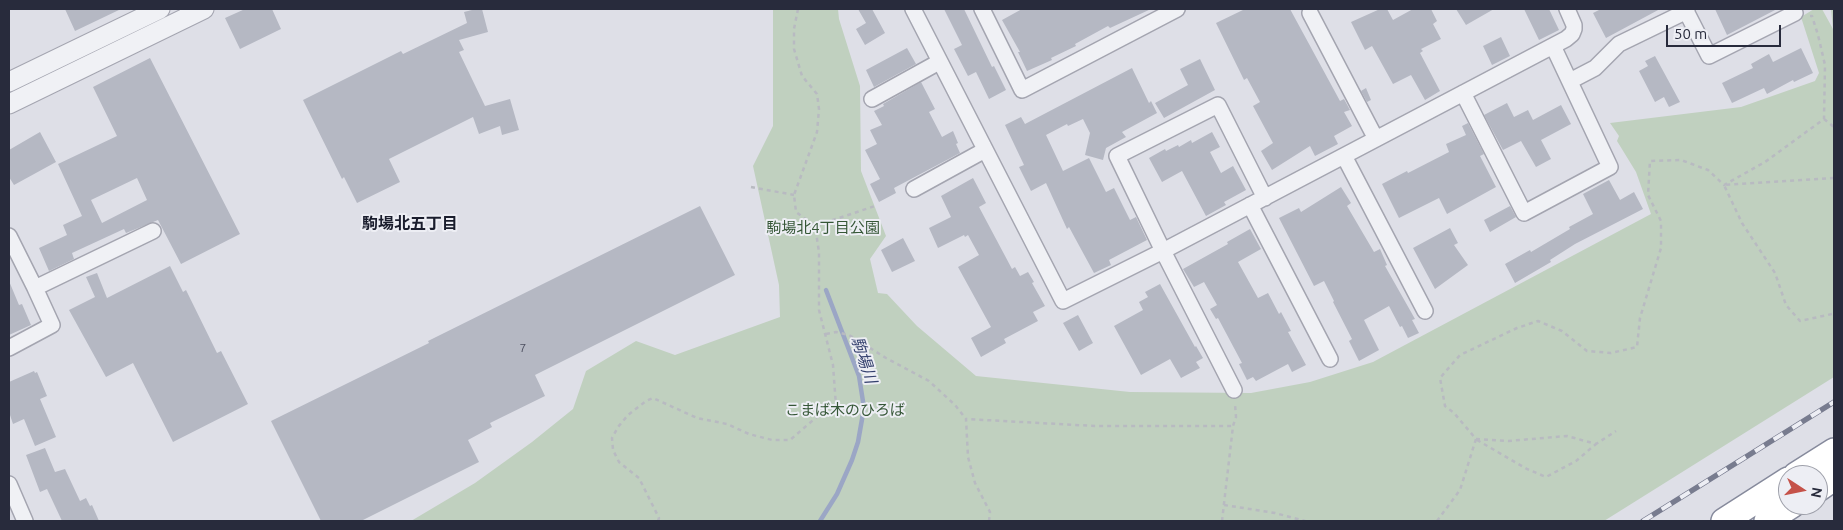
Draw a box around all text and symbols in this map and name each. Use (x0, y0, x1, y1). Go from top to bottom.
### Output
scale bar (1668, 15, 1783, 47)
text: 50 m (1674, 25, 1707, 42)
district label: 駒場北五丁目 (362, 214, 458, 234)
park label: 駒場北4丁目公園 (766, 219, 880, 237)
water label: 駒場川 (847, 334, 881, 386)
house number: 7 (520, 341, 526, 355)
park label: こまば木のひろば (785, 401, 905, 419)
north arrow (1778, 465, 1828, 515)
text: N (1808, 486, 1826, 499)

